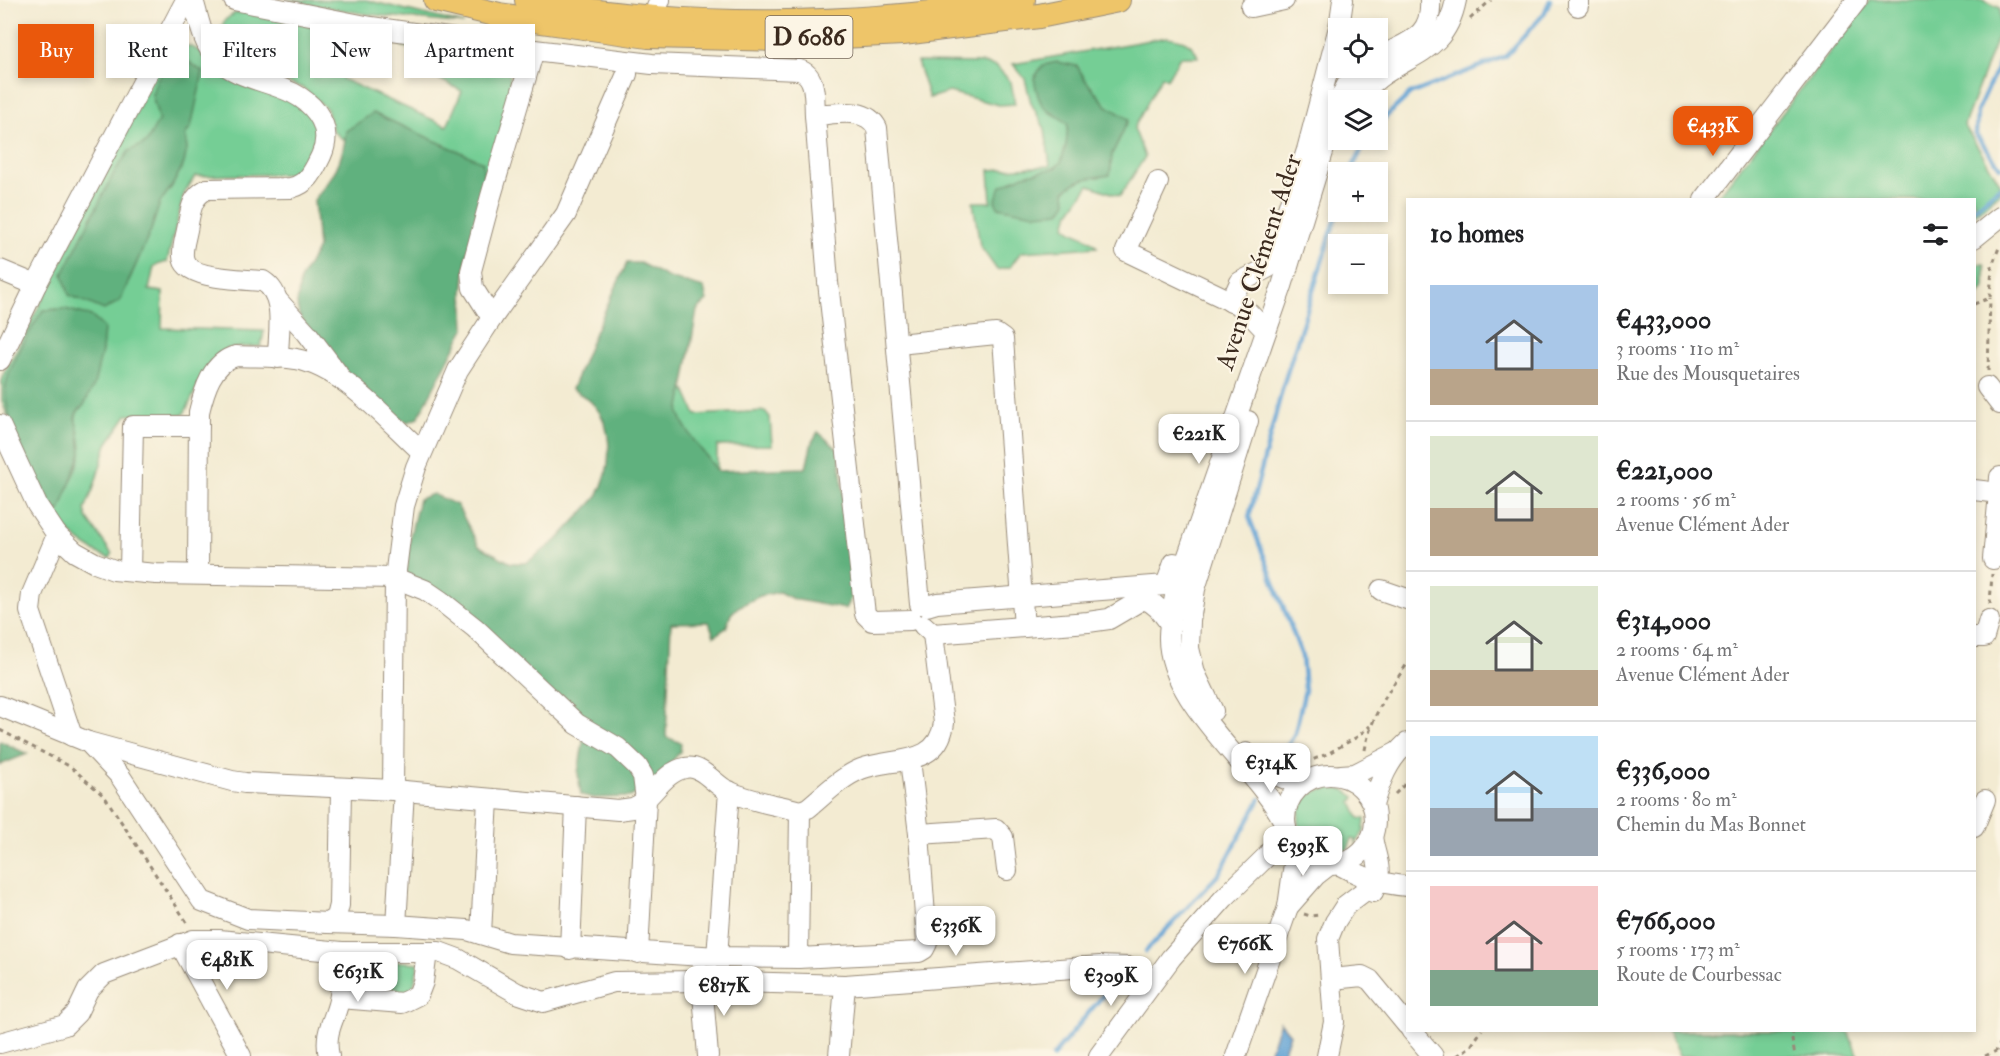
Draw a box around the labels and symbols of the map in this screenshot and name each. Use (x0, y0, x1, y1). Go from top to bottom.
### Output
road number: D 6086 (766, 16, 852, 58)
pin: €433K (1671, 106, 1755, 157)
street label: Avenue Clément Ader (1209, 150, 1309, 375)
pin: €221K (1157, 414, 1241, 465)
pin: €314K (1229, 743, 1313, 794)
pin: €393K (1261, 826, 1345, 877)
pin: €336K (914, 906, 998, 957)
pin: €766K (1203, 924, 1287, 975)
pin: €481K (185, 940, 269, 991)
pin: €631K (316, 952, 400, 1003)
pin: €309K (1069, 956, 1153, 1007)
pin: €817K (682, 966, 766, 1017)

